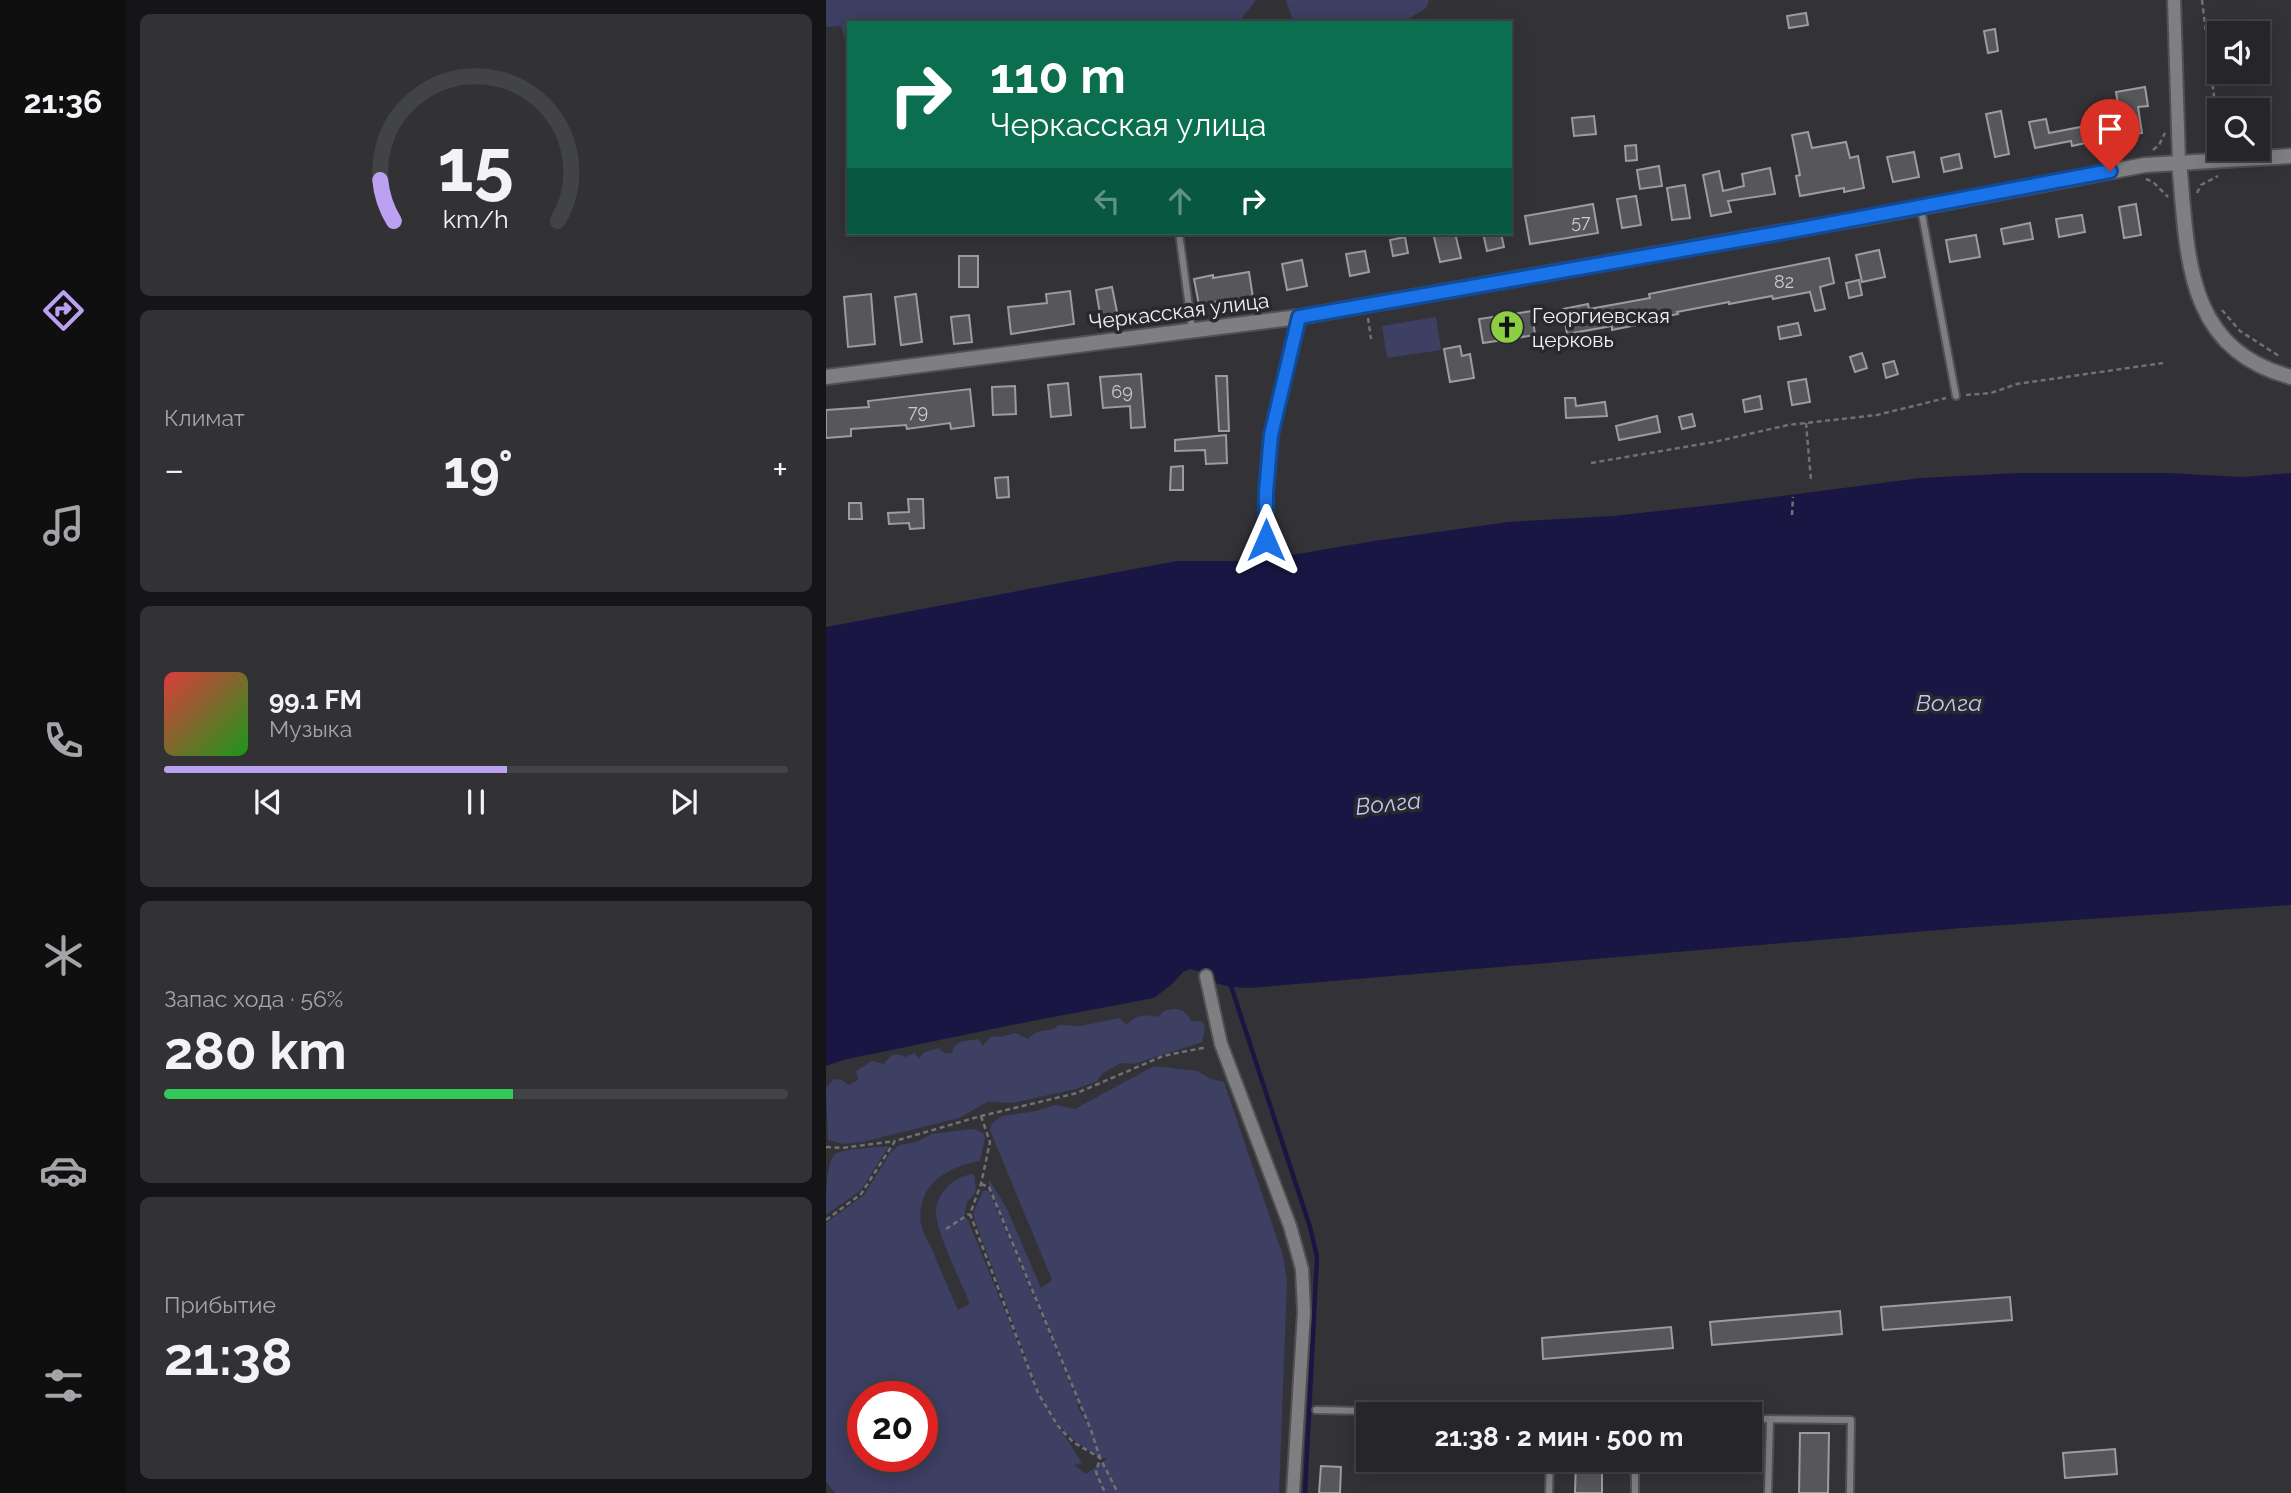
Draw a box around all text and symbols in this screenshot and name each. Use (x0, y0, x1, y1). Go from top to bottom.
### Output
map controls (2207, 21, 2270, 161)
button: sound (2207, 21, 2270, 84)
text: 110 m (990, 47, 1126, 104)
icon: right (875, 49, 966, 140)
text: 21:36 (23, 83, 103, 120)
button: search (2207, 98, 2270, 161)
pin (2080, 99, 2140, 171)
text: Черкасская улица (990, 106, 1267, 143)
icon: arrive (2091, 110, 2129, 148)
text: 15 (438, 123, 514, 208)
icon: left (1088, 182, 1126, 220)
icon: ahead (1161, 182, 1199, 220)
icon: right (1234, 182, 1272, 220)
text: km/h (443, 204, 509, 234)
house number: 57 (1571, 211, 1591, 232)
house number: 82 (1774, 271, 1794, 292)
icon: directions (39, 286, 88, 335)
street label: Черкасская улица (1087, 288, 1271, 334)
place label: Георгиевская церковь (1532, 303, 1670, 352)
church icon: Георгиевская церковь (1488, 308, 1526, 346)
house number: 69 (1111, 381, 1133, 402)
house number: 79 (908, 401, 928, 422)
text: Климат (164, 404, 245, 431)
text: 19° (444, 439, 513, 500)
text: − (164, 447, 184, 492)
text: + (772, 447, 788, 492)
icon: music (39, 501, 88, 550)
position arrow (1229, 503, 1303, 577)
text: 99.1 FM (269, 685, 362, 715)
water label: Волга (1916, 689, 1982, 716)
text: Музыка (269, 715, 352, 742)
icon: phone (39, 716, 88, 765)
icon: previous (249, 783, 287, 821)
icon: pause (457, 783, 495, 821)
icon: next (665, 783, 703, 821)
water label: Волга (1354, 786, 1422, 820)
icon: climate (39, 931, 88, 980)
text: Запас хода · 56% (164, 985, 343, 1012)
text: 280 km (164, 1020, 347, 1081)
icon: car (39, 1146, 88, 1195)
text: Прибытие (164, 1291, 276, 1318)
text: 21:38 (164, 1326, 292, 1387)
icon: filters (39, 1361, 88, 1410)
speed limit sign: 20 (847, 1381, 938, 1472)
text: 21:38 · 2 мин · 500 m (1434, 1422, 1684, 1452)

